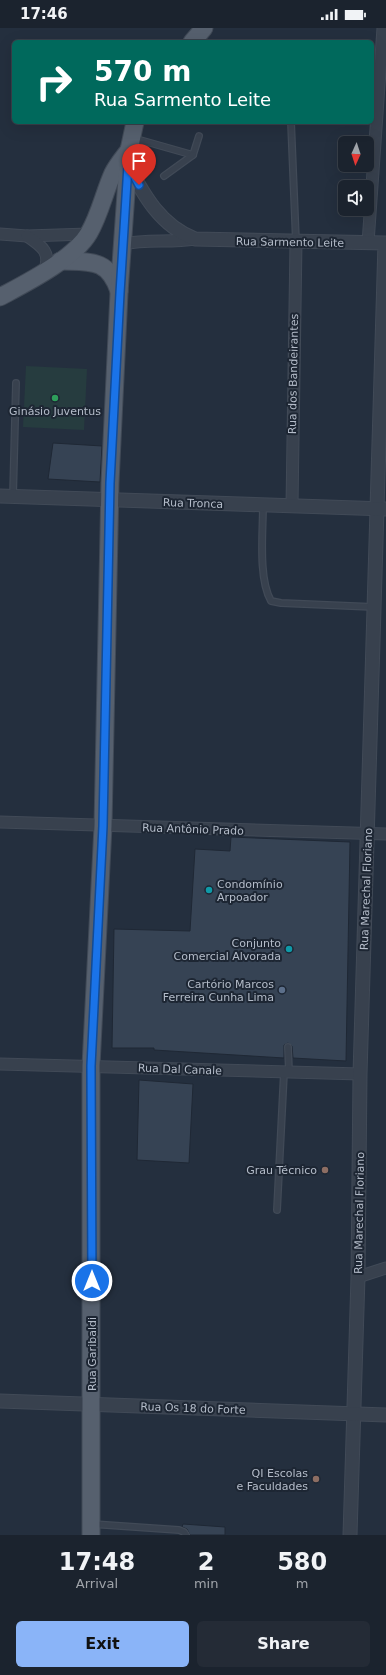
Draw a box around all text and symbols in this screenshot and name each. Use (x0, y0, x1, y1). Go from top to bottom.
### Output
text: 17:46 (20, 5, 68, 23)
text: 570 m (94, 55, 191, 88)
icon: right (28, 56, 80, 108)
text: Rua Sarmento Leite (94, 89, 271, 110)
north arrow (338, 136, 374, 172)
map controls (338, 136, 374, 216)
pin (122, 144, 156, 185)
icon: arrive (128, 150, 150, 172)
button: sound (338, 180, 374, 216)
street label: Rua Sarmento Leite (236, 235, 344, 250)
street label: Rua dos Bandeirantes (286, 313, 301, 434)
marker: Ginásio Juventus (50, 393, 60, 403)
place label: Ginásio Juventus (9, 405, 101, 418)
street label: Rua Tronca (163, 496, 223, 511)
street label: Rua Antônio Prado (142, 821, 244, 838)
street label: Rua Marechal Floriano (358, 828, 375, 950)
place label: Condomínio Arpoador (217, 878, 283, 904)
marker: Condomínio Arpoador (204, 885, 214, 895)
place label: Conjunto Comercial Alvorada (174, 937, 281, 963)
marker: Conjunto Comercial Alvorada (284, 944, 294, 954)
place label: Cartório Marcos Ferreira Cunha Lima (163, 978, 274, 1004)
marker: Cartório Marcos Ferreira Cunha Lima (277, 985, 287, 995)
street label: Rua Dal Canale (138, 1062, 222, 1077)
street label: Rua Marechal Floriano (352, 1152, 367, 1274)
place label: Grau Técnico (246, 1164, 317, 1177)
marker: Grau Técnico (320, 1165, 330, 1175)
position arrow (71, 1260, 113, 1302)
street label: Rua Garibaldi (86, 1317, 99, 1391)
street label: Rua Os 18 do Forte (140, 1400, 246, 1417)
place label: QI Escolas e Faculdades (236, 1467, 308, 1493)
marker: QI Escolas e Faculdades (311, 1474, 321, 1484)
text: 17:48 (59, 1548, 135, 1576)
text: 2 (198, 1548, 214, 1576)
text: 580 (277, 1548, 327, 1576)
text: Arrival (76, 1576, 118, 1591)
text: min (194, 1576, 218, 1591)
text: m (296, 1576, 309, 1591)
button: Exit (16, 1621, 189, 1667)
button: Share (197, 1621, 370, 1667)

